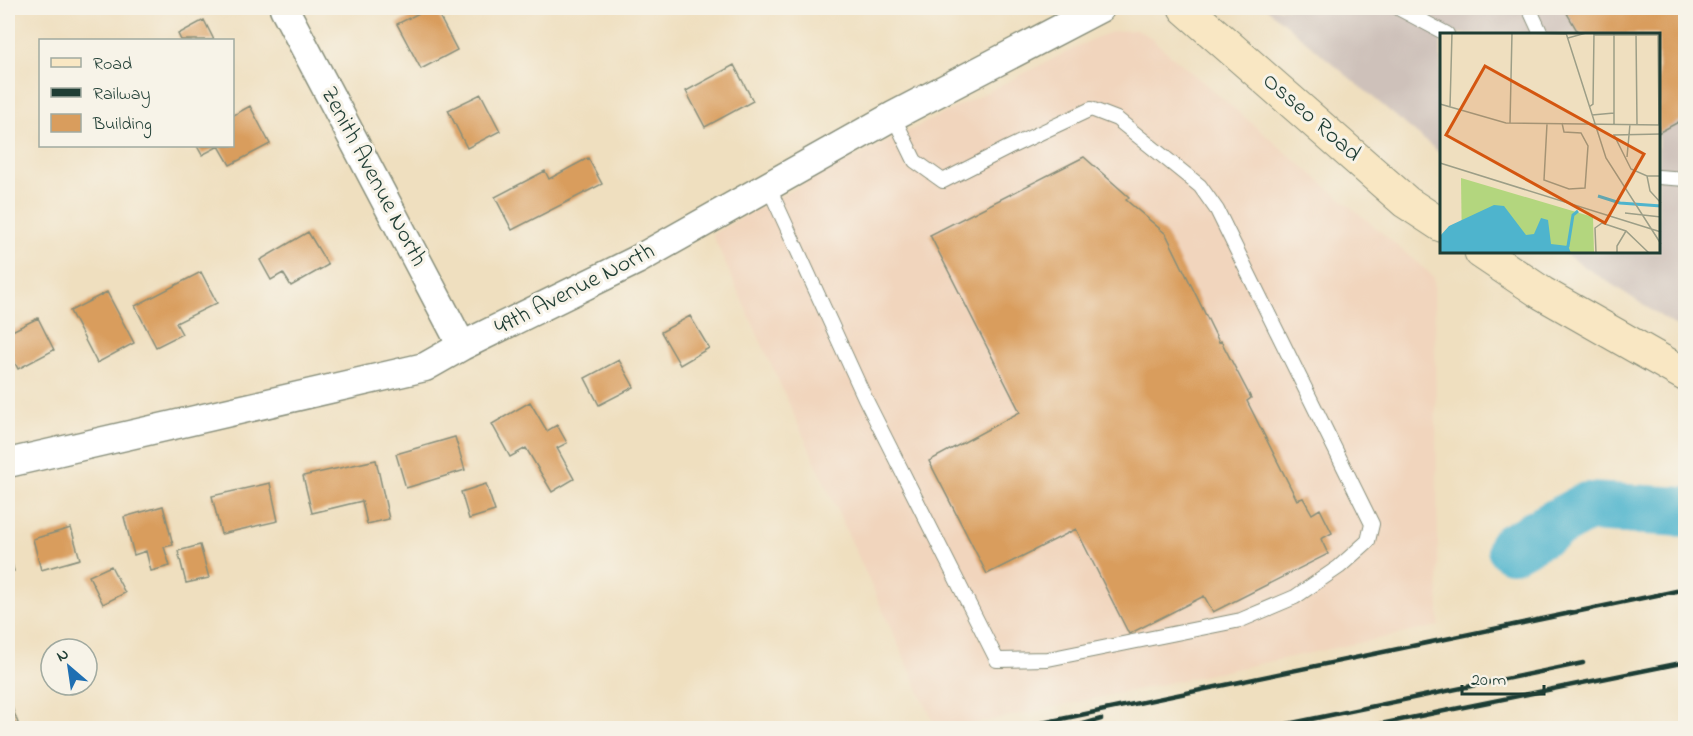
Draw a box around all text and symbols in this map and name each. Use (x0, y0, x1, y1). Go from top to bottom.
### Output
inset map (1440, 33, 1660, 254)
legend (39, 39, 234, 147)
text: Road (93, 52, 132, 78)
street label: Osseo Road (1254, 65, 1369, 171)
street label: Zenith Avenue North (311, 81, 435, 273)
text: Railway (93, 82, 150, 108)
text: Building (92, 112, 152, 139)
street label: 49th Avenue North (489, 234, 661, 346)
north arrow (39, 637, 99, 697)
text: N (52, 642, 73, 669)
scale bar (1462, 658, 1544, 696)
text: 20 m (1471, 668, 1506, 694)

